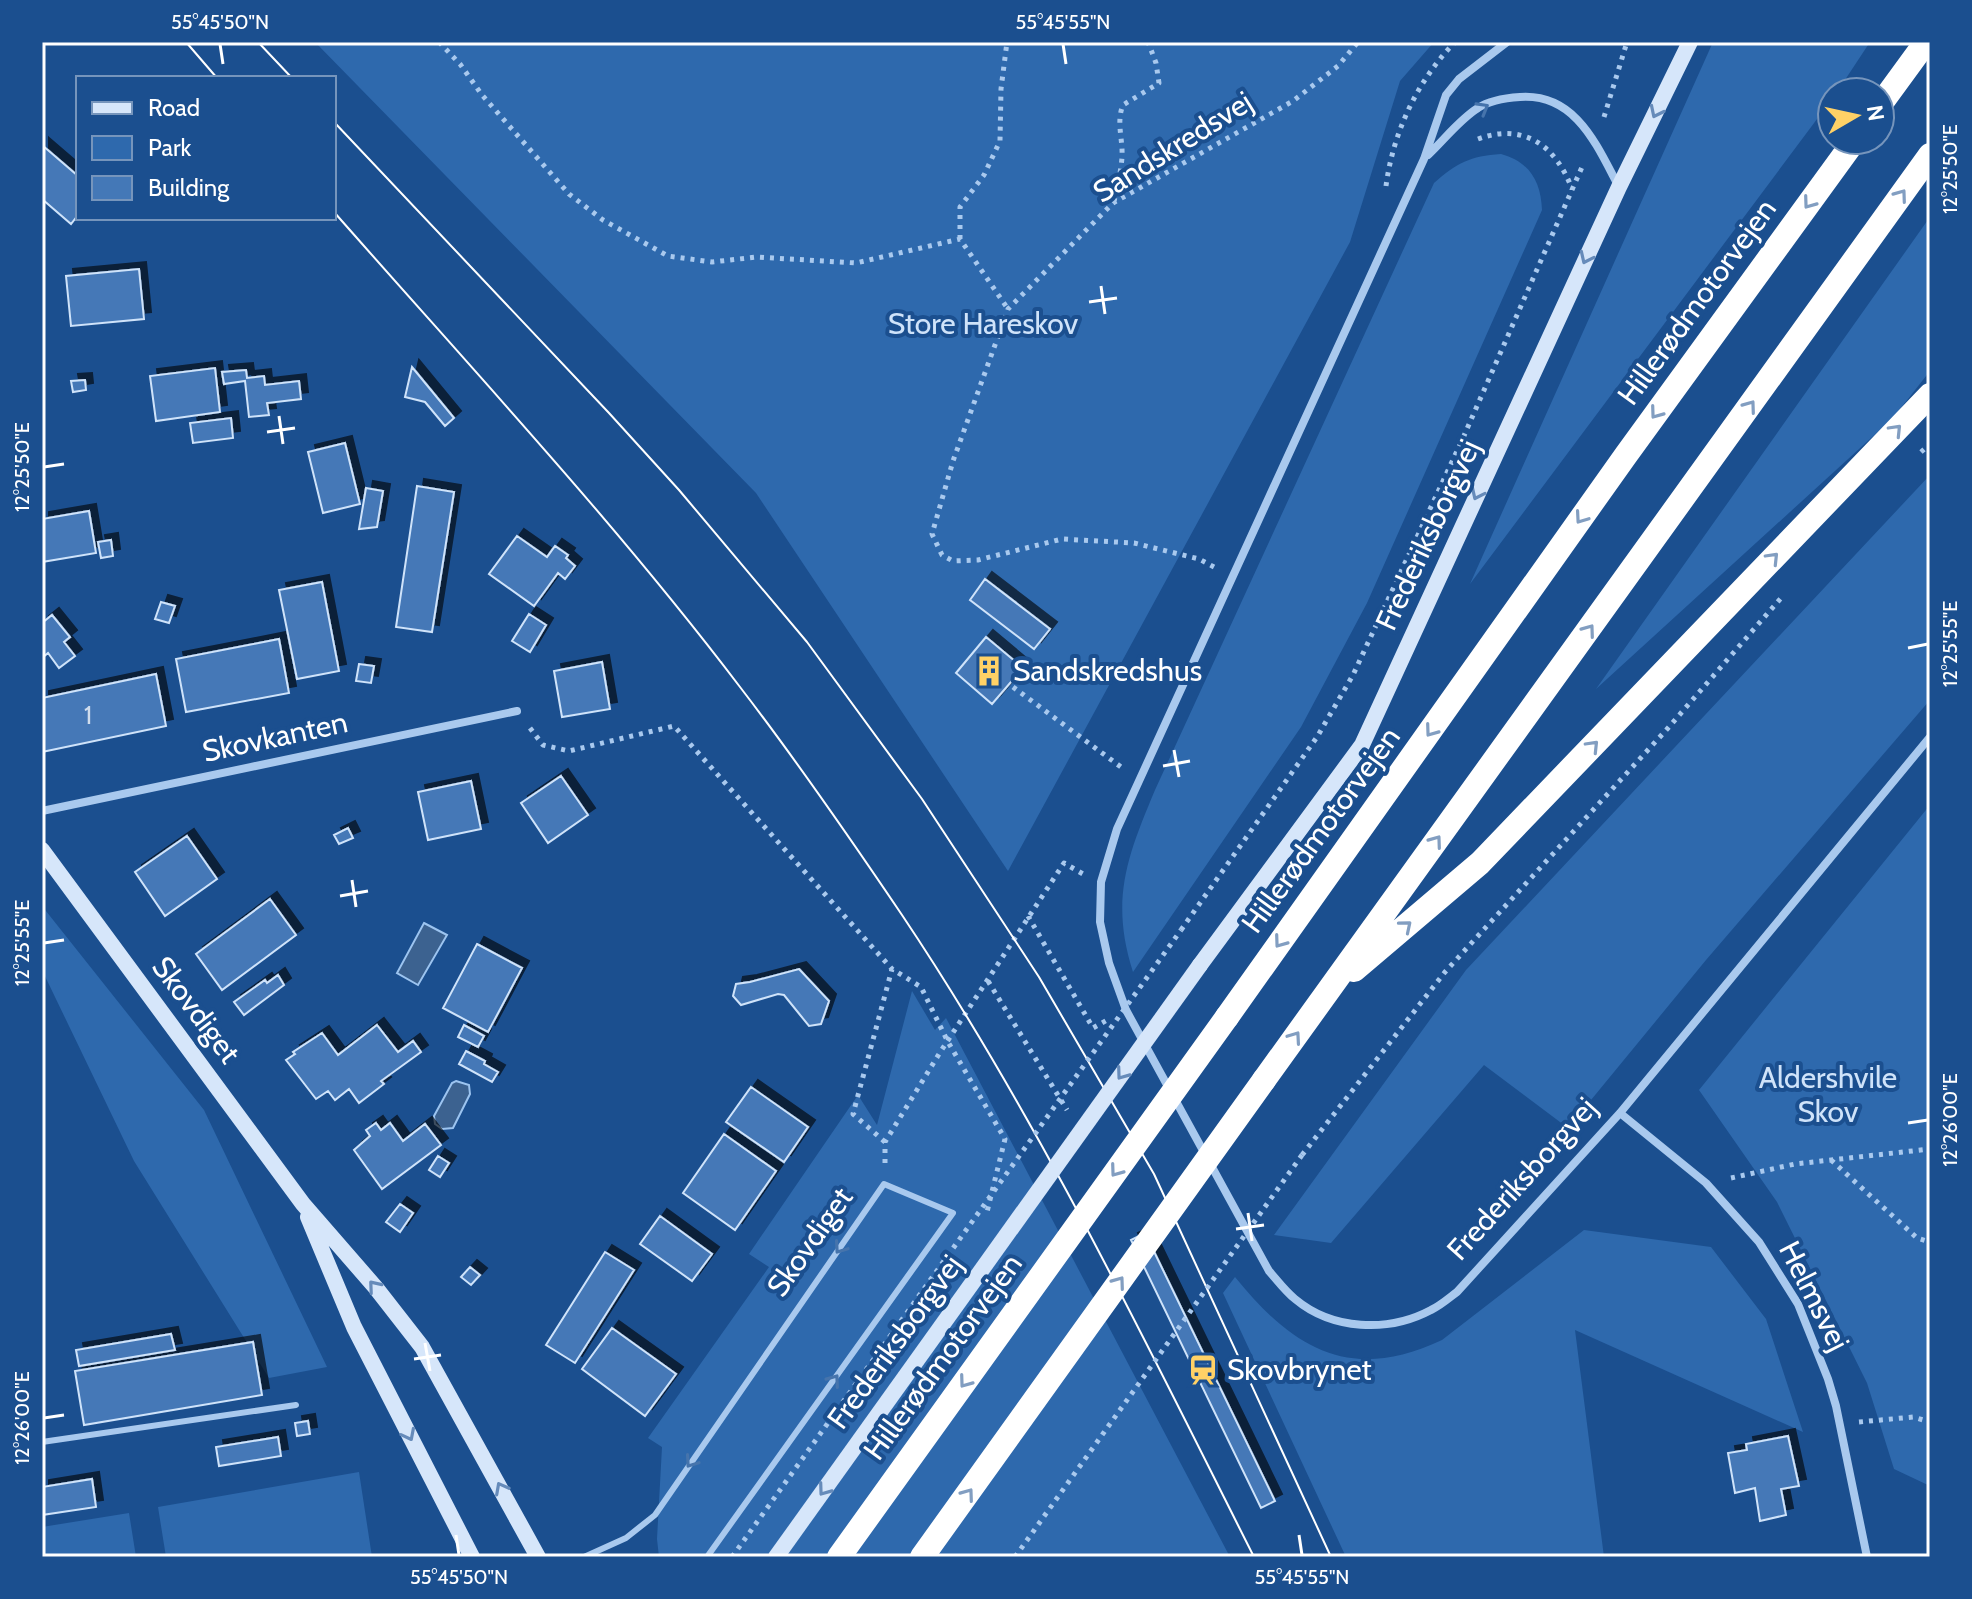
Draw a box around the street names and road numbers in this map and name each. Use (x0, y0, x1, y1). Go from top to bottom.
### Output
street label: Sandskredsvej (1086, 83, 1259, 210)
street label: Hillerødmotorvejen (1609, 191, 1784, 412)
street label: Frederiksborgvej (1367, 434, 1488, 636)
street label: Skovkanten (199, 703, 351, 770)
street label: Hillerødmotorvejen (1233, 719, 1408, 940)
street label: Skovdiget (144, 949, 249, 1070)
street label: Frederiksborgvej (1439, 1090, 1604, 1268)
street label: Skovdiget (759, 1180, 860, 1303)
street label: Helmsvej (1771, 1235, 1858, 1357)
street label: Hillerødmotorvejen (855, 1246, 1030, 1467)
street label: Frederiksborgvej (819, 1247, 970, 1436)

